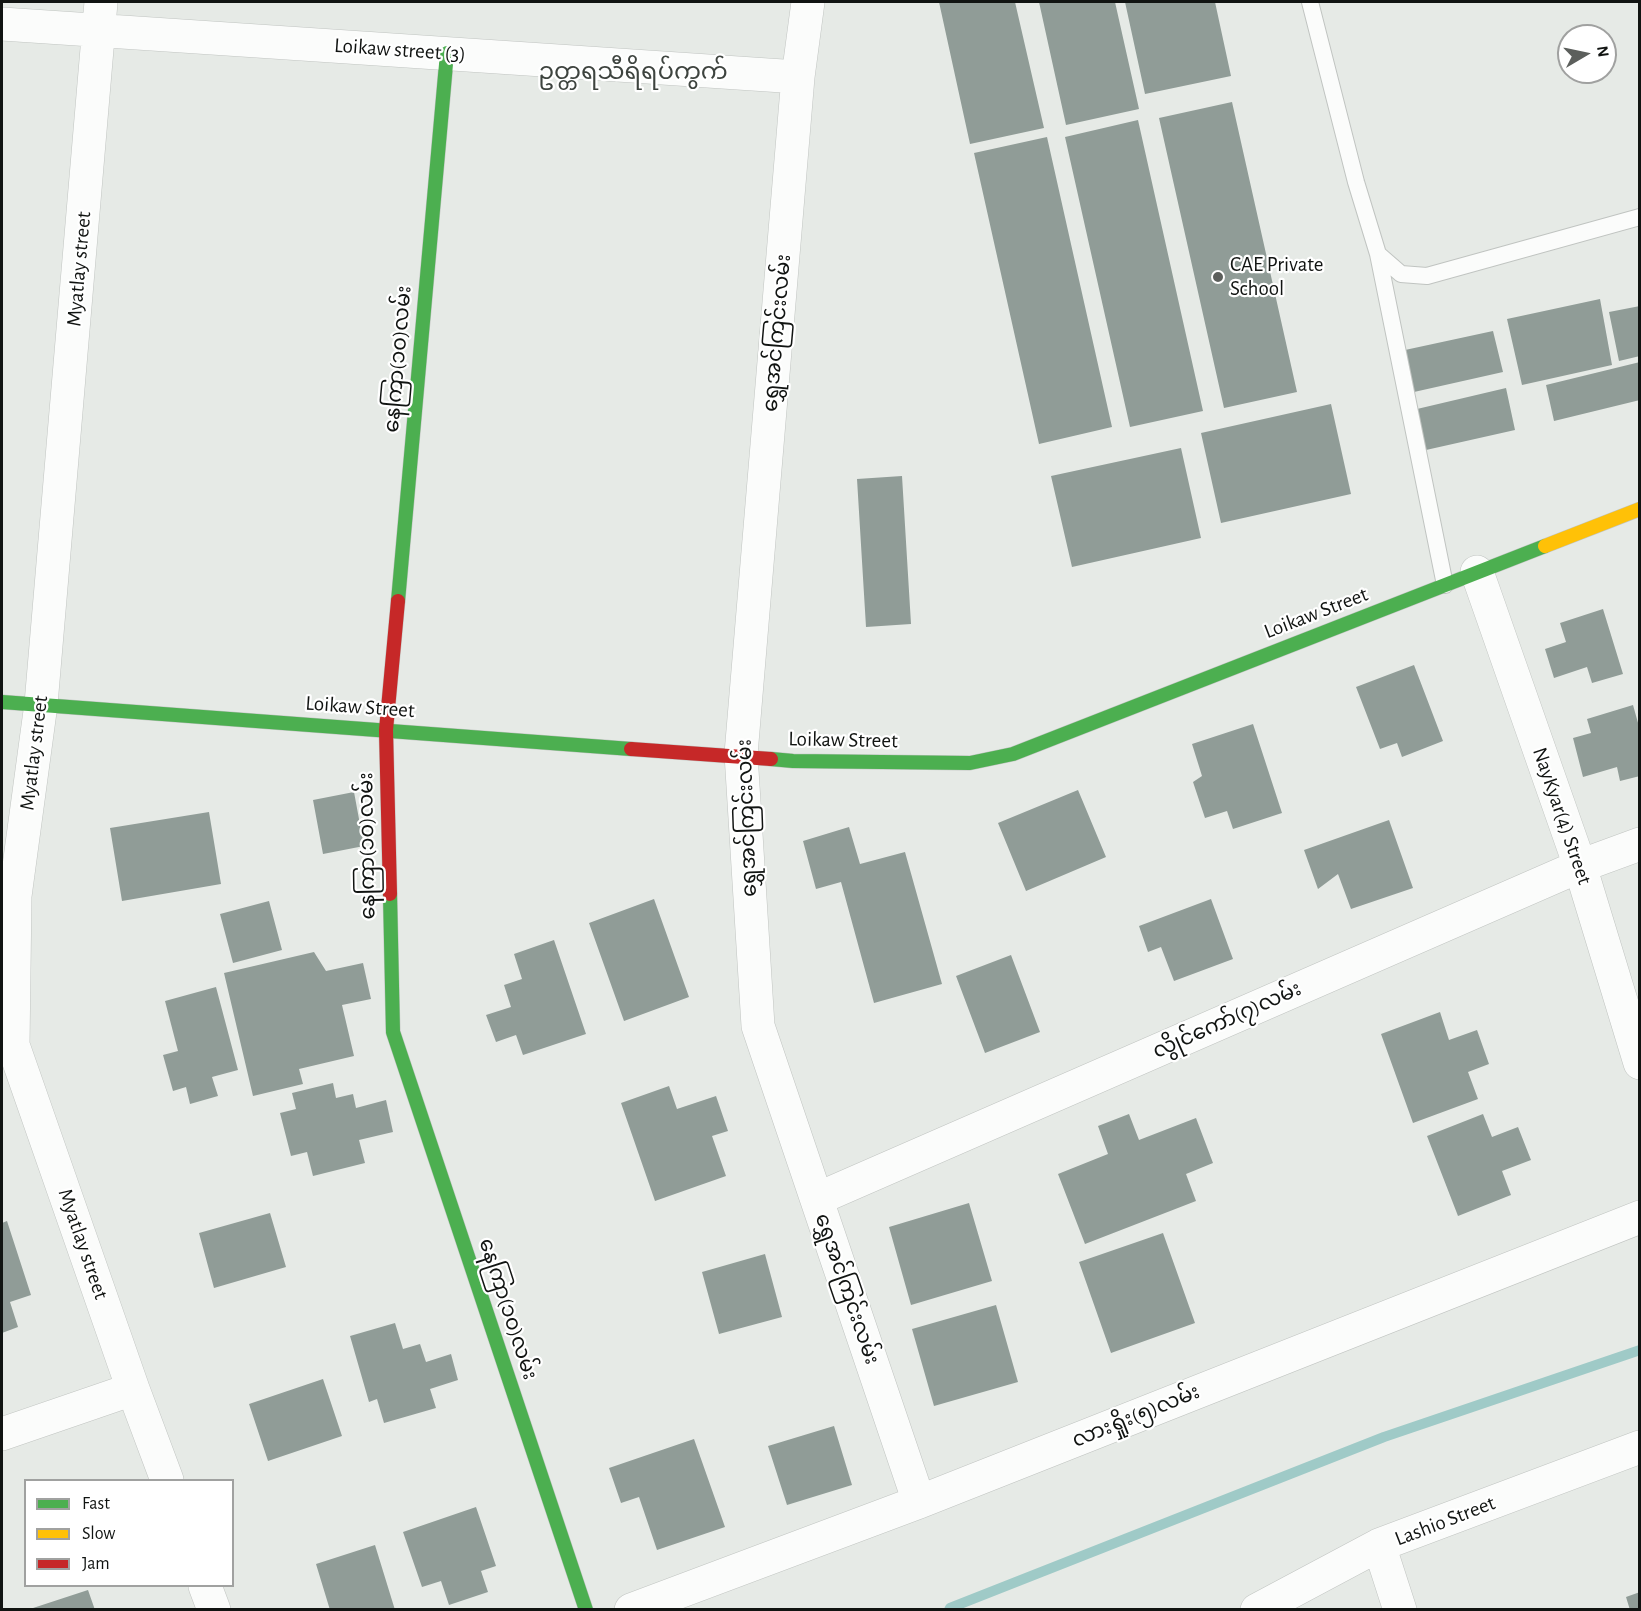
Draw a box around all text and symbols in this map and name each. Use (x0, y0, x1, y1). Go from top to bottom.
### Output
north arrow (1557, 24, 1617, 84)
street label: Loikaw street (3) (333, 33, 467, 67)
text: N (1594, 45, 1612, 58)
district label: ဥတ္တရသီရိရပ်ကွက် (538, 58, 728, 86)
street label: Myatlay street (61, 210, 97, 328)
place label: CAE Private School (1230, 252, 1323, 302)
street label: ရွှေအင်ကြင်းလမ်း (758, 253, 796, 413)
marker: CAE Private School (1211, 270, 1225, 284)
street label: နေကြာ(၁၀)လမ်း (379, 285, 417, 433)
street label: Loikaw Street (1260, 582, 1372, 644)
street label: Loikaw Street (305, 691, 415, 723)
street label: Myatlay street (14, 694, 54, 812)
street label: Loikaw Street (788, 726, 898, 754)
street label: ရွှေအင်ကြင်းလမ်း (732, 739, 762, 897)
street label: NayKyar(4) Street (1527, 744, 1597, 888)
street label: နေကြာ(၁၀)လမ်း (353, 772, 381, 920)
street label: လွိုင်ကော်(၇)လမ်း (1149, 976, 1305, 1064)
street label: Myatlay street (52, 1185, 114, 1303)
street label: ရွှေအင်ကြင်းလမ်း (809, 1210, 885, 1368)
street label: နေကြာ(၁၀)လမ်း (473, 1235, 543, 1383)
street label: လားရှိုး(၅)လမ်း (1069, 1379, 1203, 1453)
legend (24, 1479, 234, 1587)
street label: Lashio Street (1391, 1490, 1499, 1552)
text: Fast (82, 1495, 110, 1513)
text: Slow (82, 1525, 115, 1543)
text: Jam (82, 1555, 110, 1573)

